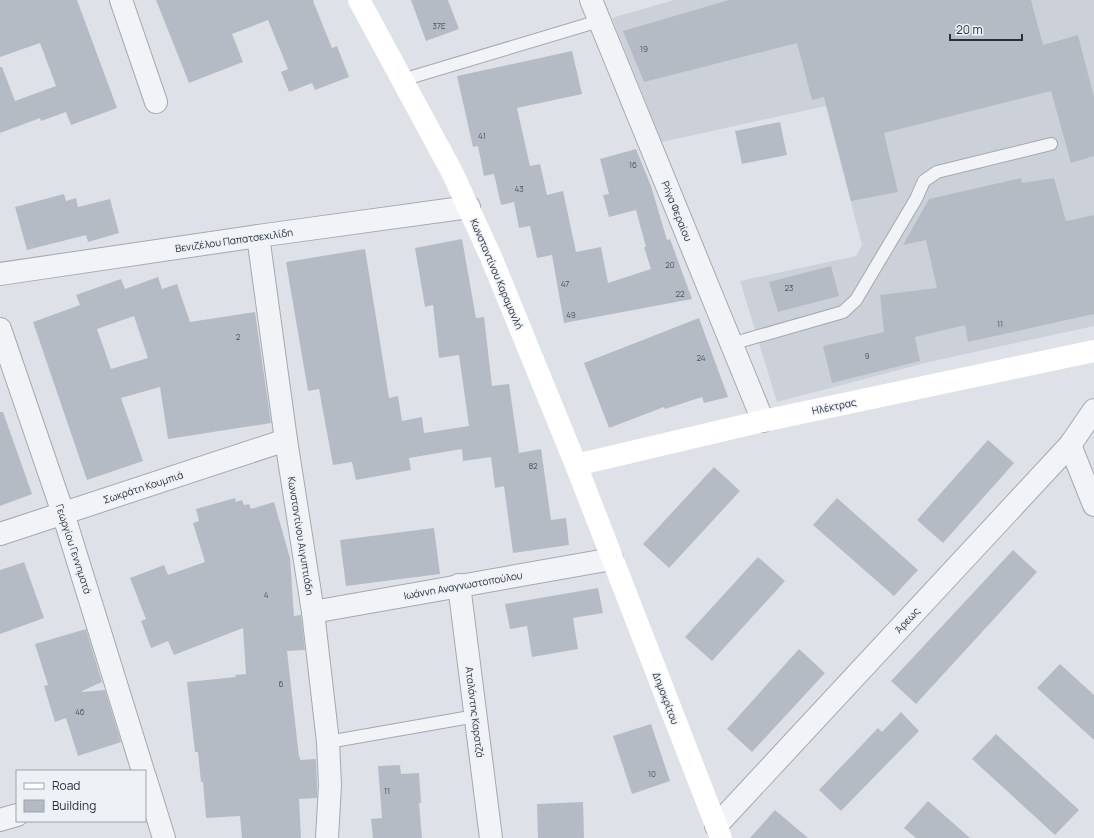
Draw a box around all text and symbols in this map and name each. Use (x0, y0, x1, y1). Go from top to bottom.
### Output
scale bar (950, 16, 1022, 42)
house number: 37Ε (433, 20, 446, 31)
text: 20 m (956, 21, 983, 38)
house number: 19 (640, 43, 648, 54)
house number: 41 (478, 130, 486, 141)
house number: 16 (629, 159, 637, 170)
street label: Ρήγα Φεραίου (658, 179, 696, 244)
house number: 43 (514, 183, 524, 194)
street label: Κωνσταντίνου Καραμανλή (467, 216, 527, 332)
street label: Βενιζέλου Παπατσεχιλίδη (174, 225, 294, 255)
house number: 20 (665, 259, 675, 270)
house number: 47 (561, 278, 569, 289)
house number: 23 (785, 282, 793, 293)
house number: 22 (675, 288, 685, 299)
house number: 49 (566, 309, 576, 320)
house number: 11 (997, 318, 1003, 329)
house number: 2 (236, 331, 241, 342)
house number: 9 (865, 350, 870, 361)
house number: 24 (696, 352, 706, 363)
street label: Ηλέκτρας (811, 394, 858, 418)
house number: 82 (528, 460, 538, 471)
street label: Σωκράτη Κουμπιά (101, 467, 185, 507)
street label: Κωνσταντίνου Αιγυπτιάδη (285, 476, 317, 596)
street label: Γεωργίου Γεννηματά (53, 502, 95, 596)
street label: Ιωάννη Αναγνωστοπούλου (402, 568, 524, 602)
house number: 4 (264, 589, 269, 600)
street label: Άρεως (891, 604, 923, 636)
street label: Αταλάντης Καρατζά (462, 666, 488, 758)
street label: Δημοκρίτου (650, 670, 682, 726)
house number: 6 (279, 678, 284, 689)
house number: 46 (75, 706, 85, 717)
house number: 10 (648, 768, 656, 779)
legend (16, 770, 146, 822)
text: Road (52, 777, 80, 794)
house number: 11 (384, 785, 390, 796)
text: Building (52, 797, 96, 814)

